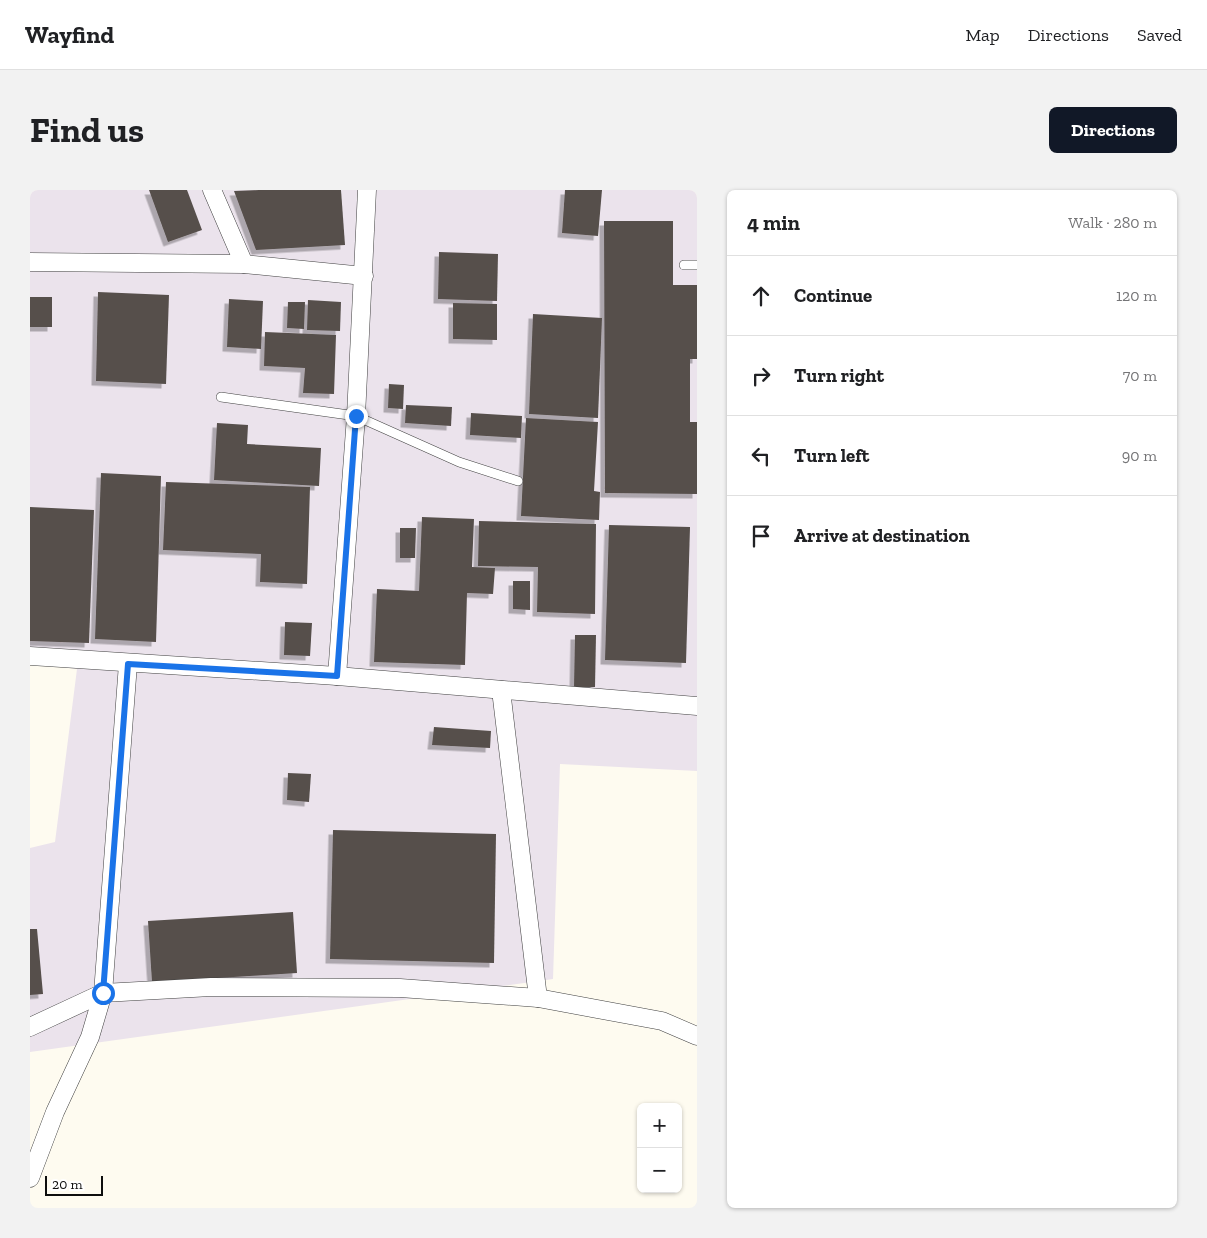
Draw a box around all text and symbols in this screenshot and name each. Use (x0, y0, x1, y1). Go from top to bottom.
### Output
text: Wayfind (25, 20, 114, 49)
text: Map (965, 24, 1000, 46)
text: Directions (1028, 24, 1109, 46)
text: Saved (1137, 24, 1182, 46)
button: Directions (1049, 107, 1177, 153)
text: Find us (30, 109, 144, 151)
text: 4 min (747, 210, 800, 235)
text: Walk · 280 m (1068, 213, 1157, 232)
icon: ahead (747, 282, 775, 310)
text: Continue (794, 284, 872, 307)
text: 120 m (1116, 286, 1157, 305)
icon: right (747, 362, 775, 390)
text: Turn right (794, 364, 884, 387)
text: 70 m (1123, 366, 1157, 385)
route end (345, 405, 368, 428)
icon: left (747, 442, 775, 470)
text: Turn left (794, 444, 869, 467)
text: 90 m (1122, 446, 1157, 465)
icon: arrive (747, 522, 775, 550)
text: Arrive at destination (794, 524, 970, 547)
route start (92, 982, 115, 1005)
map controls (637, 1103, 682, 1193)
button: + (637, 1103, 682, 1148)
button: − (637, 1148, 682, 1193)
scale bar (45, 1173, 102, 1196)
text: 20 m (52, 1176, 83, 1193)

